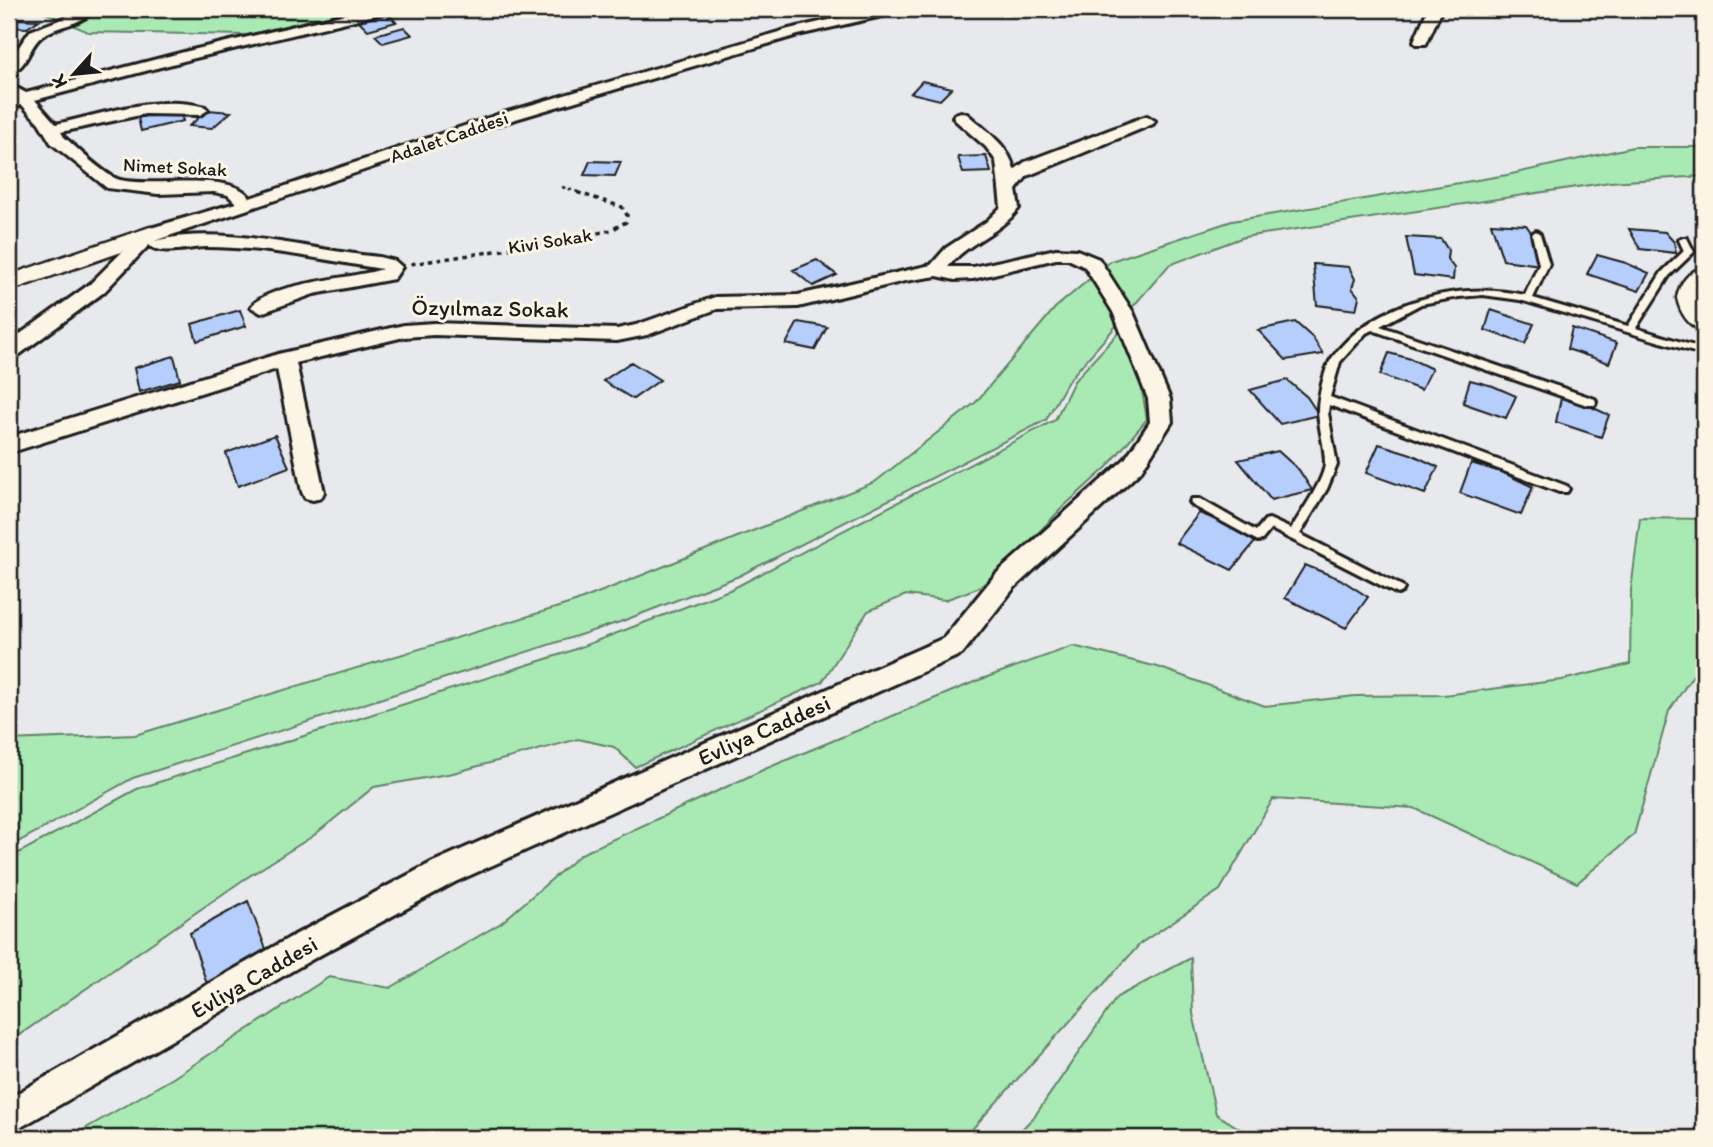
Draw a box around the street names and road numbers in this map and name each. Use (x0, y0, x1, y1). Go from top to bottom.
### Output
street label: Adalet Caddesi (387, 106, 511, 168)
street label: Nimet Sokak (122, 153, 228, 181)
street label: Kivi Sokak (506, 223, 594, 259)
street label: Özyılmaz Sokak (411, 293, 569, 323)
street label: Evliya Caddesi (694, 688, 834, 772)
street label: Evliya Caddesi (186, 929, 322, 1025)

